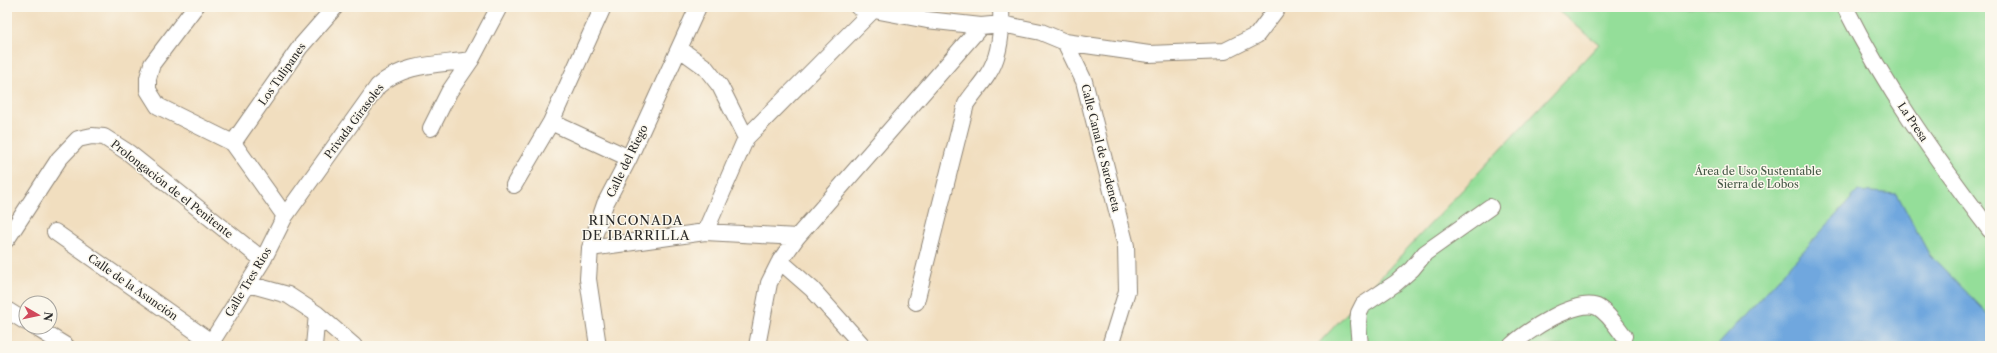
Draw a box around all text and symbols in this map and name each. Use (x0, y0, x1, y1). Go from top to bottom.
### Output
street label: Los Tulipanes (255, 40, 309, 108)
street label: Privada Girasoles (321, 81, 387, 161)
street label: Calle Canal de Sardeneta (1078, 83, 1124, 214)
street label: La Presa (1895, 100, 1931, 144)
street label: Calle del Riego (603, 122, 651, 200)
street label: Prolongación de el Penitente (108, 137, 236, 241)
park label: Área de Uso Sustentable Sierra de Lobos (1694, 164, 1821, 191)
district label: RINCONADA DE IBARRILLA (582, 212, 690, 243)
street label: Calle Tres Rios (222, 245, 274, 319)
street label: Calle de la Asunción (85, 251, 181, 323)
north arrow (18, 295, 58, 335)
text: N (40, 311, 56, 323)

